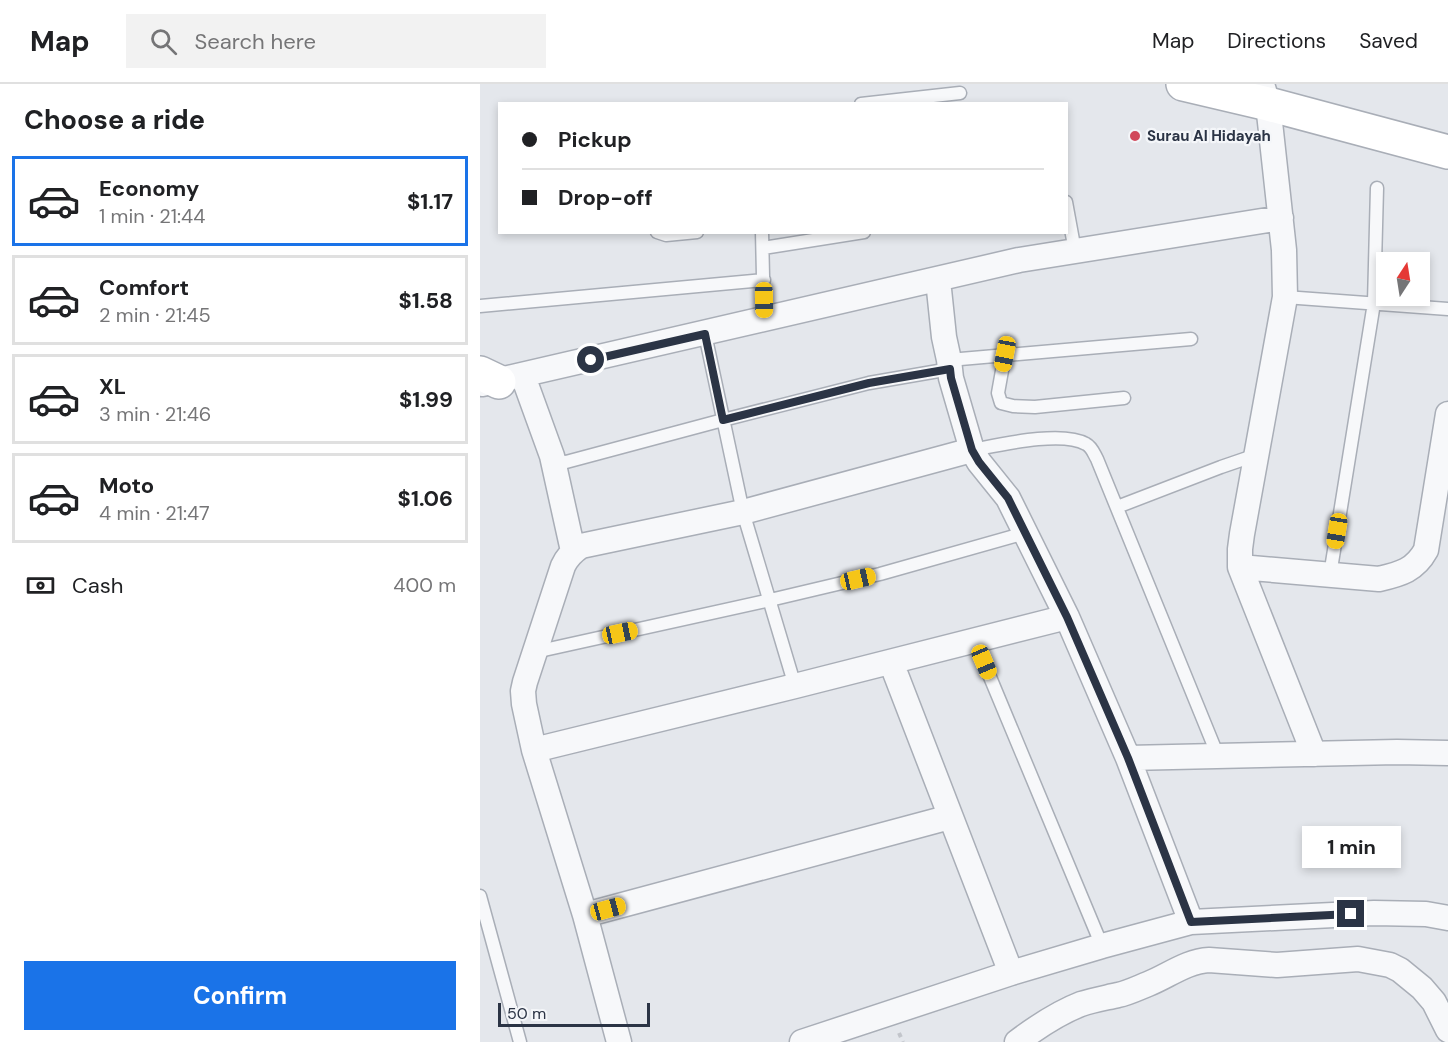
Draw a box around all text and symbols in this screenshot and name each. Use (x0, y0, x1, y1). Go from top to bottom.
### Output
search box (126, 14, 546, 68)
text: Map (30, 23, 90, 60)
icon: search (147, 25, 180, 58)
text: Search here (195, 27, 316, 56)
text: Map (1152, 27, 1194, 55)
text: Directions (1227, 27, 1326, 55)
text: Saved (1359, 27, 1418, 55)
text: Choose a ride (24, 102, 205, 137)
text: Pickup (558, 125, 632, 154)
place label: Surau Al Hidayah (1147, 126, 1271, 146)
marker: Surau Al Hidayah (1128, 129, 1142, 143)
icon: car (27, 174, 81, 228)
text: Economy (99, 174, 199, 203)
text: Drop-off (558, 183, 653, 212)
text: $1.17 (407, 187, 453, 216)
text: 1 min · 21:44 (99, 203, 205, 229)
north arrow (1376, 252, 1430, 306)
map controls (1376, 252, 1430, 306)
icon: car (27, 273, 81, 327)
text: Comfort (99, 273, 189, 302)
car (755, 282, 773, 318)
text: $1.58 (399, 286, 453, 315)
text: 2 min · 21:45 (99, 302, 211, 328)
car (993, 335, 1017, 373)
route start (577, 346, 604, 373)
icon: car (27, 372, 81, 426)
text: XL (99, 372, 126, 401)
text: $1.99 (399, 385, 453, 414)
text: 3 min · 21:46 (99, 401, 211, 427)
icon: car (27, 471, 81, 525)
text: Moto (99, 471, 154, 500)
text: $1.06 (398, 484, 453, 513)
text: 4 min · 21:47 (99, 500, 210, 526)
car (1325, 512, 1349, 550)
car (838, 566, 878, 592)
icon: cash (24, 569, 57, 602)
text: Cash (72, 571, 123, 600)
text: 400 m (393, 572, 456, 598)
car (601, 620, 639, 646)
car (969, 642, 999, 682)
callout: 1 min (1302, 827, 1400, 869)
text: 1 min (1327, 834, 1376, 860)
car (588, 896, 628, 922)
route end (1337, 900, 1364, 927)
button: Confirm (24, 961, 456, 1030)
scale bar (498, 1000, 650, 1028)
text: 50 m (507, 1003, 546, 1024)

